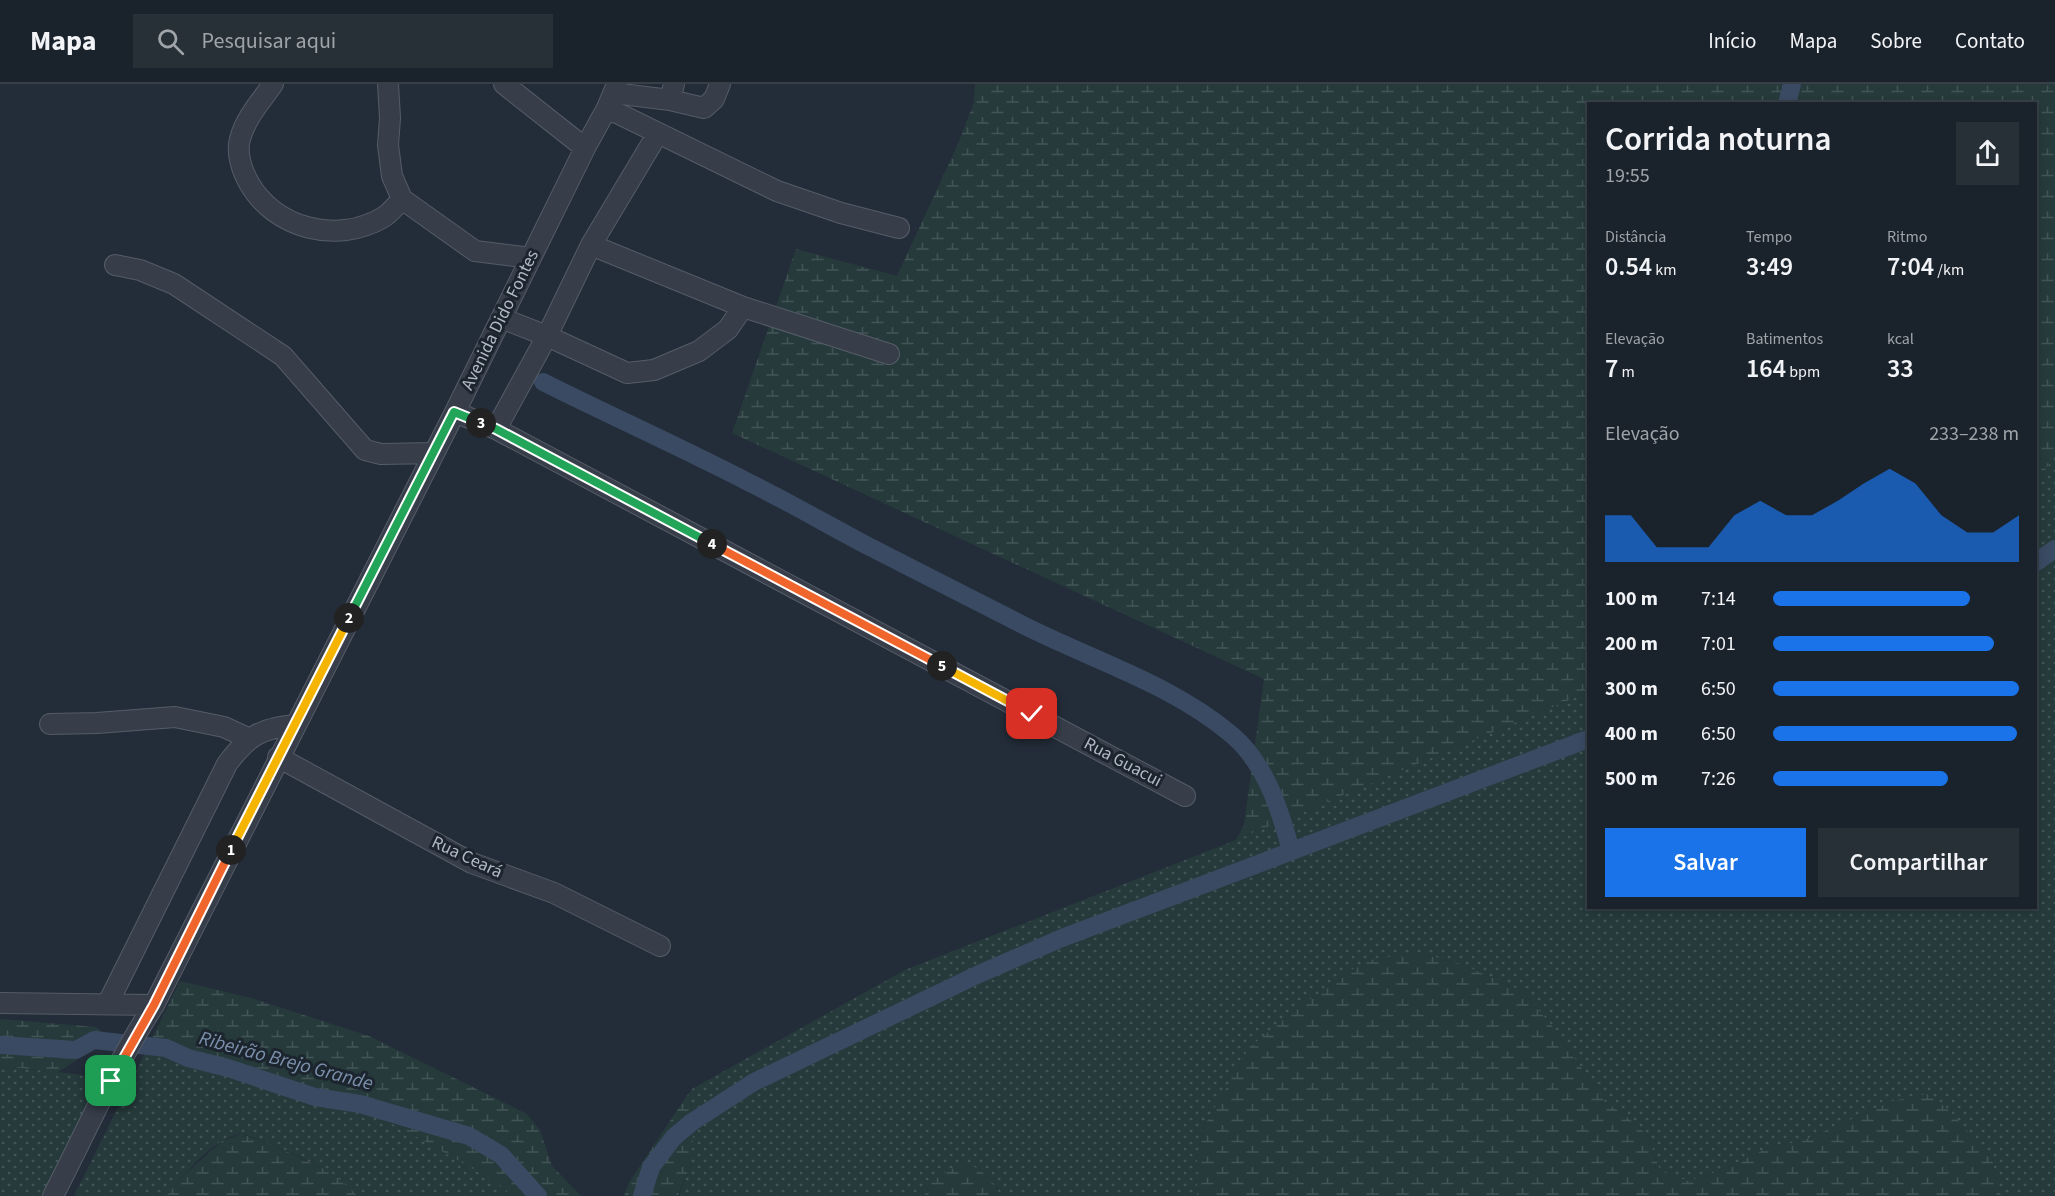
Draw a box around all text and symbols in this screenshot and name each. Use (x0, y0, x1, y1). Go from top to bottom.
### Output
search box (133, 14, 553, 68)
text: Mapa (30, 21, 97, 61)
icon: search (154, 25, 187, 58)
text: Pesquisar aqui (202, 25, 336, 57)
text: Início (1708, 26, 1756, 56)
text: Mapa (1789, 26, 1837, 56)
text: Sobre (1870, 26, 1922, 56)
text: Contato (1955, 26, 2025, 56)
text: Corrida noturna (1605, 116, 1832, 163)
button: share (1956, 122, 2019, 185)
text: 19:55 (1605, 162, 1650, 190)
text: Distância (1605, 226, 1666, 248)
text: Tempo (1746, 226, 1792, 248)
text: Ritmo (1887, 226, 1927, 248)
street label: Avenida Dido Fontes (455, 246, 545, 394)
text: 0.54 (1605, 248, 1652, 285)
text: 3:49 (1746, 248, 1793, 285)
text: 7:04 (1887, 248, 1934, 285)
text: km (1652, 259, 1677, 281)
text: /km (1934, 259, 1964, 281)
text: Elevação (1605, 328, 1665, 350)
text: Batimentos (1746, 328, 1823, 350)
text: kcal (1887, 328, 1914, 350)
text: 7 (1605, 350, 1618, 387)
text: 164 (1746, 350, 1786, 387)
text: 33 (1887, 350, 1914, 387)
text: m (1618, 361, 1635, 383)
text: bpm (1786, 361, 1820, 383)
pin: 3 (466, 408, 496, 438)
text: 3 (477, 412, 485, 434)
text: Elevação (1605, 420, 1680, 448)
text: 233–238 m (1929, 420, 2019, 448)
pin: 4 (697, 529, 727, 559)
text: 4 (708, 533, 716, 555)
text: 100 m (1605, 585, 1658, 613)
text: 7:14 (1701, 585, 1736, 613)
pin: 2 (334, 603, 364, 633)
text: 2 (345, 607, 353, 629)
text: 200 m (1605, 630, 1658, 658)
text: 7:01 (1701, 630, 1736, 658)
pin: 5 (927, 651, 957, 681)
text: 5 (938, 655, 946, 677)
text: 300 m (1605, 675, 1658, 703)
text: 6:50 (1701, 675, 1736, 703)
pin (1006, 688, 1057, 739)
icon: check (1015, 697, 1048, 730)
text: 400 m (1605, 720, 1658, 748)
text: 6:50 (1701, 720, 1736, 748)
street label: Rua Guacui (1080, 731, 1166, 793)
text: 500 m (1605, 765, 1658, 793)
text: 7:26 (1701, 765, 1736, 793)
button: Salvar (1605, 828, 1806, 897)
button: Compartilhar (1818, 828, 2019, 897)
street label: Rua Ceará (427, 830, 507, 884)
pin: 1 (216, 835, 246, 865)
text: 1 (227, 839, 235, 861)
water label: Ribeirão Brejo Grande (196, 1024, 376, 1098)
pin (85, 1055, 136, 1106)
icon: arrive (94, 1064, 127, 1097)

